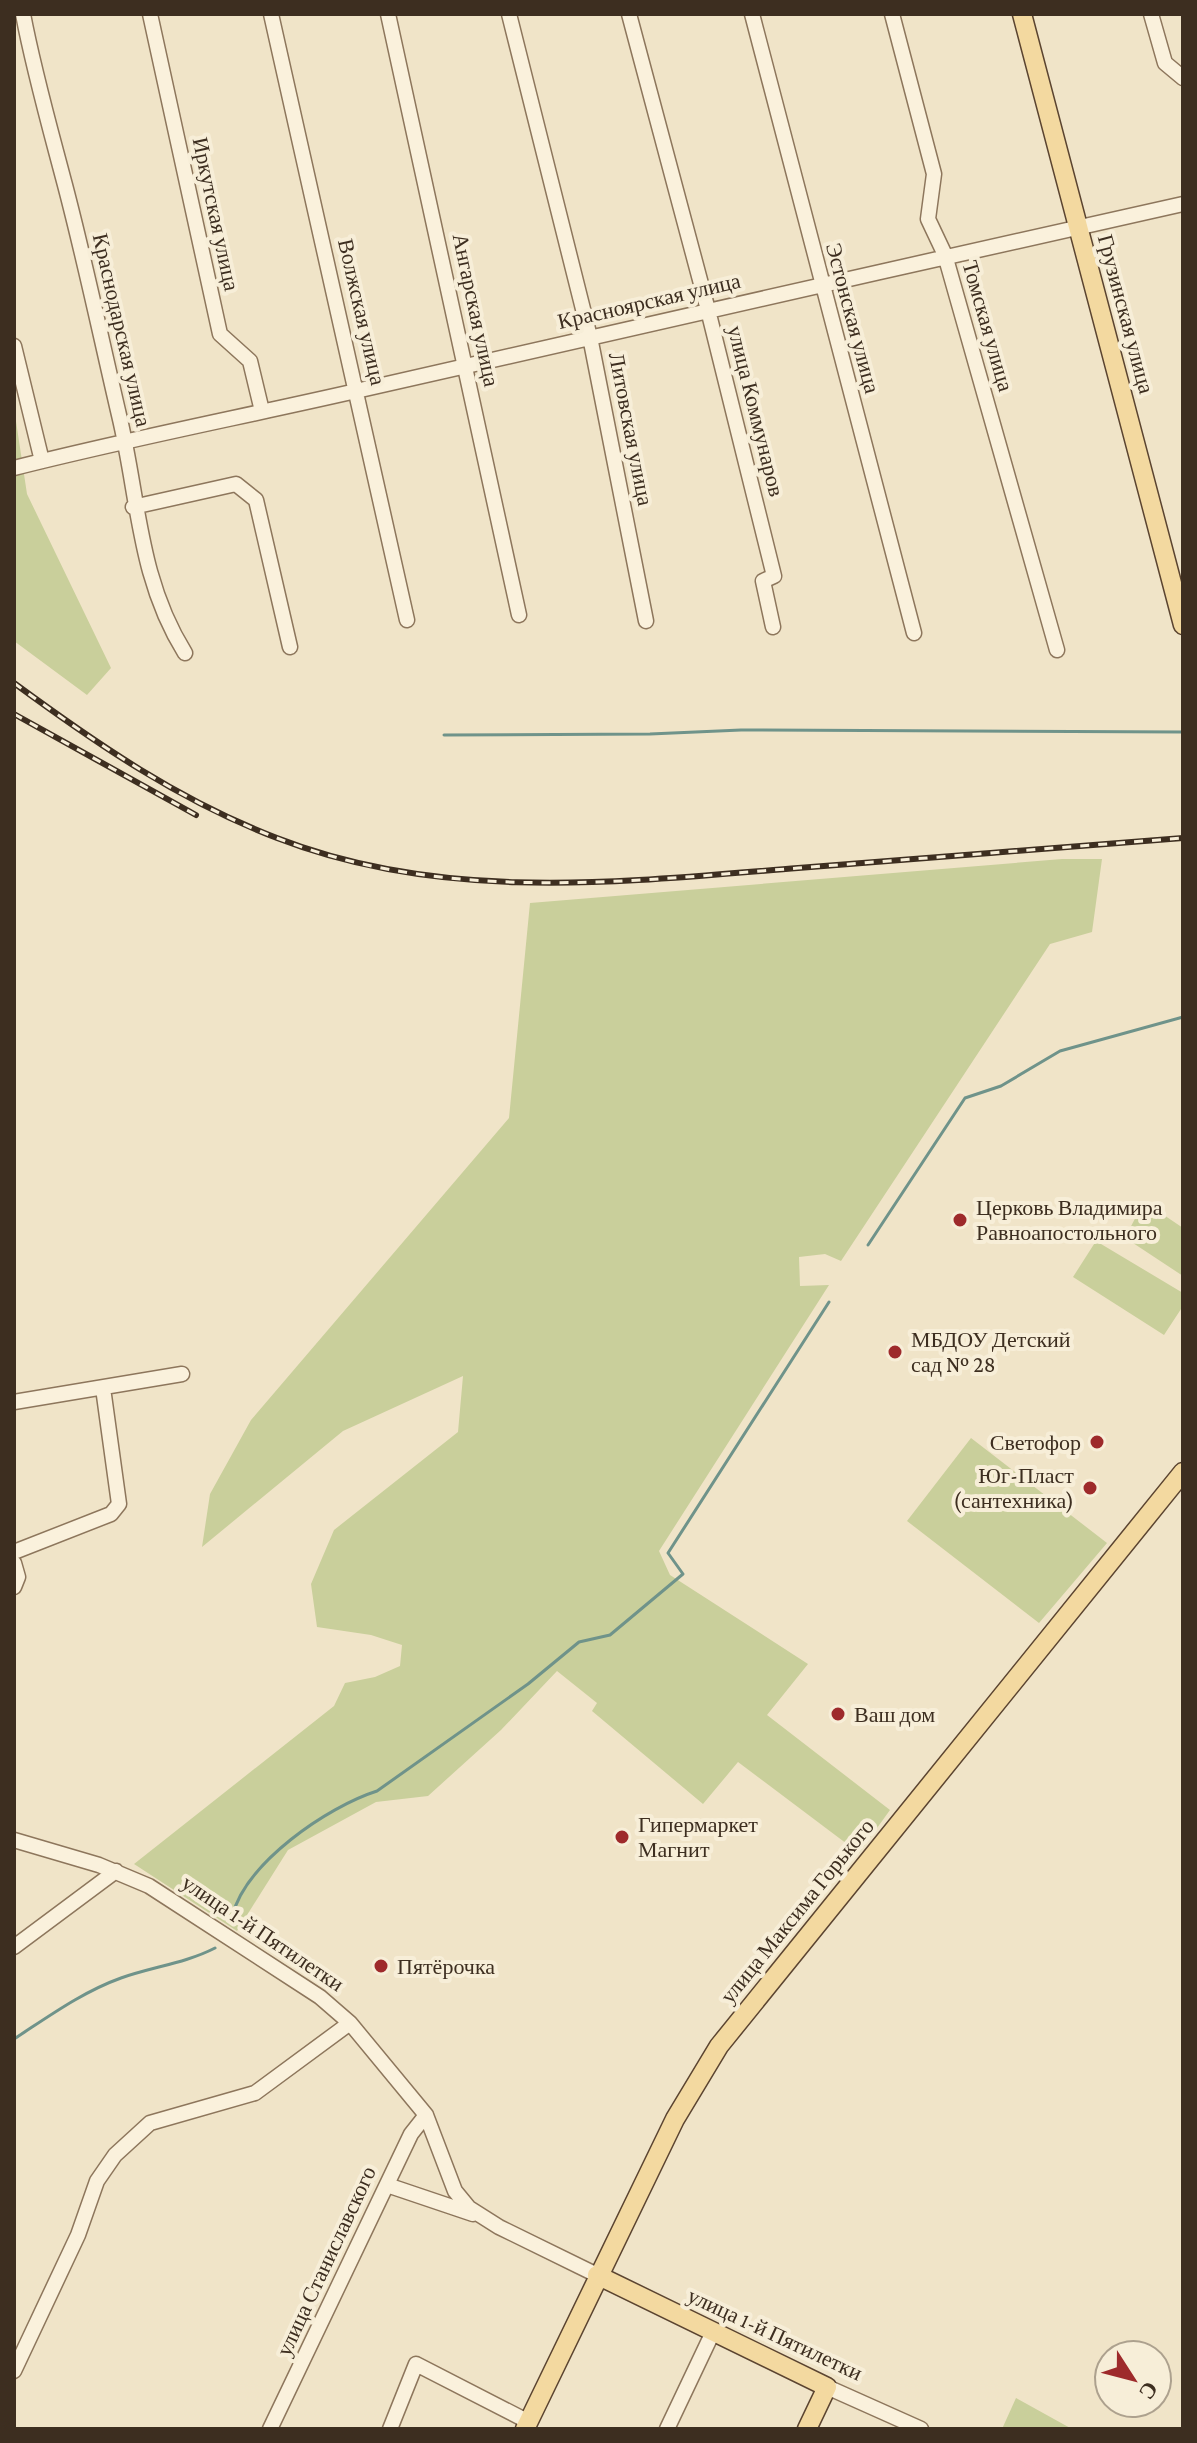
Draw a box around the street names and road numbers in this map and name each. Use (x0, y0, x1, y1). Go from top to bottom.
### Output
street label: Иркутская улица (187, 135, 245, 293)
street label: Краснодарская улица (88, 231, 156, 429)
street label: Ангарская улица (448, 231, 504, 389)
street label: Грузинская улица (1093, 232, 1159, 397)
street label: Волжская улица (333, 236, 391, 388)
street label: Эстонская улица (821, 240, 885, 396)
street label: Томская улица (957, 258, 1019, 394)
street label: Красноярская улица (555, 268, 743, 334)
street label: улица Коммунаров (723, 323, 789, 499)
street label: Литовская улица (604, 350, 658, 508)
street label: улица Максима Горького (715, 1814, 879, 2008)
street label: улица 1-й Пятилетки (177, 1870, 349, 1997)
street label: улица Станиславского (271, 2162, 381, 2360)
street label: улица 1-й Пятилетки (684, 2283, 867, 2386)

